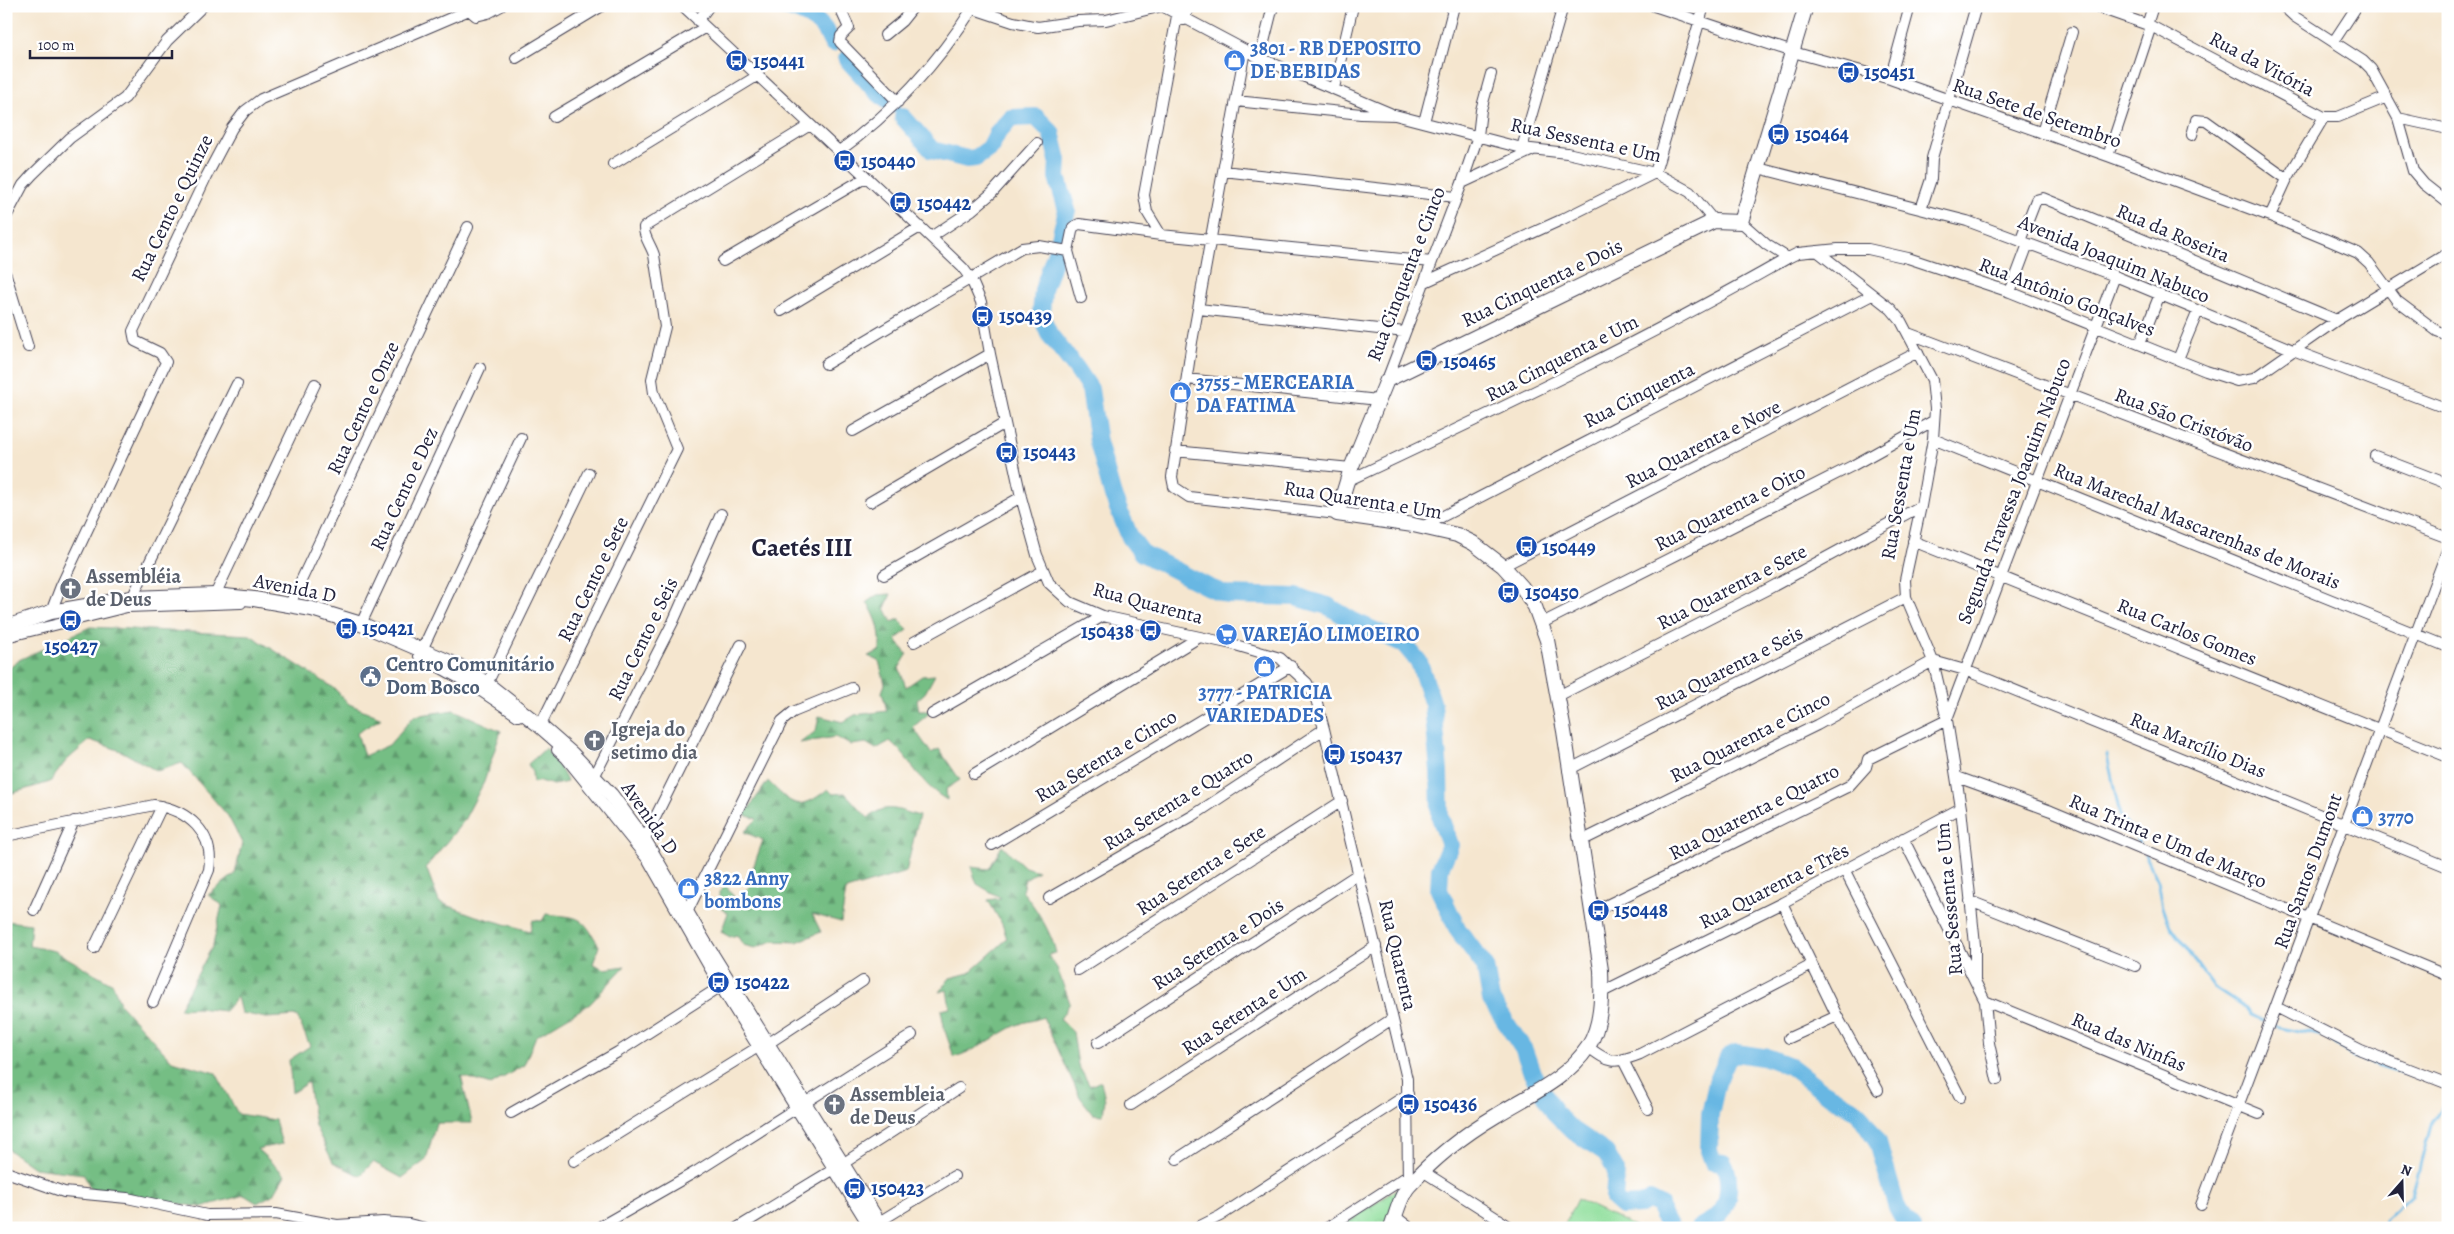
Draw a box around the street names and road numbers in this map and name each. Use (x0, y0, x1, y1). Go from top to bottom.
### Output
street label: Rua da Vitória (2204, 25, 2320, 103)
street label: Rua Sete de Setembro (1949, 71, 2125, 155)
street label: Rua Sessenta e Um (1508, 111, 1664, 169)
street label: Rua Cento e Quinze (125, 130, 219, 286)
street label: Rua Cinquenta e Cinco (1360, 183, 1452, 365)
street label: Rua da Roseira (2112, 197, 2234, 269)
street label: Avenida Joaquim Nabuco (2013, 208, 2214, 310)
street label: Rua Cinquenta e Dois (1457, 232, 1627, 334)
street label: Rua Antônio Gonçalves (1975, 251, 2159, 343)
street label: Rua Cinquenta e Um (1482, 309, 1642, 407)
street label: Rua Cento e Onze (320, 337, 406, 479)
street label: Segunda Travessa Joaquim Nabuco (1951, 354, 2077, 628)
street label: Rua Cinquenta (1579, 357, 1699, 433)
street label: Rua São Cristóvão (2111, 381, 2257, 459)
street label: Rua Quarenta e Nove (1621, 393, 1785, 495)
street label: Rua Sessenta e Um (1874, 406, 1928, 562)
street label: Rua Cento e Dez (364, 423, 444, 555)
street label: Rua Marechal Mascarenhas de Morais (2050, 456, 2344, 596)
street label: Rua Quarenta e Oito (1650, 458, 1810, 558)
street label: Rua Quarenta e Um (1282, 474, 1444, 526)
street label: Rua Cento e Sete (551, 512, 635, 646)
street label: Rua Quarenta e Sete (1652, 538, 1812, 636)
street label: Avenida D (250, 567, 339, 609)
street label: Rua Cento e Seis (601, 573, 685, 705)
street label: Rua Quarenta (1090, 575, 1207, 631)
street label: Rua Carlos Gomes (2113, 592, 2261, 672)
street label: Rua Quarenta e Seis (1650, 619, 1808, 717)
street label: Rua Quarenta e Cinco (1665, 685, 1835, 789)
street label: Rua Setenta e Cinco (1030, 703, 1182, 809)
street label: Rua Marcílio Dias (2126, 705, 2270, 785)
street label: Rua Setenta e Quatro (1098, 743, 1258, 857)
street label: Rua Quarenta e Quatro (1664, 757, 1844, 867)
street label: Avenida D (614, 775, 685, 860)
street label: Rua Trinta e Um de Março (2065, 787, 2271, 895)
street label: Rua Santos Dumont (2267, 789, 2349, 953)
street label: Rua Setenta e Sete (1131, 818, 1271, 922)
street label: Rua Sessenta e Um (1929, 821, 1969, 977)
street label: Rua Quarenta e Três (1694, 837, 1854, 935)
street label: Rua Setenta e Dois (1147, 891, 1289, 997)
street label: Rua Quarenta (1372, 897, 1424, 1014)
street label: Rua Setenta e Um (1176, 960, 1312, 1062)
street label: Rua das Ninfas (2067, 1006, 2191, 1078)

